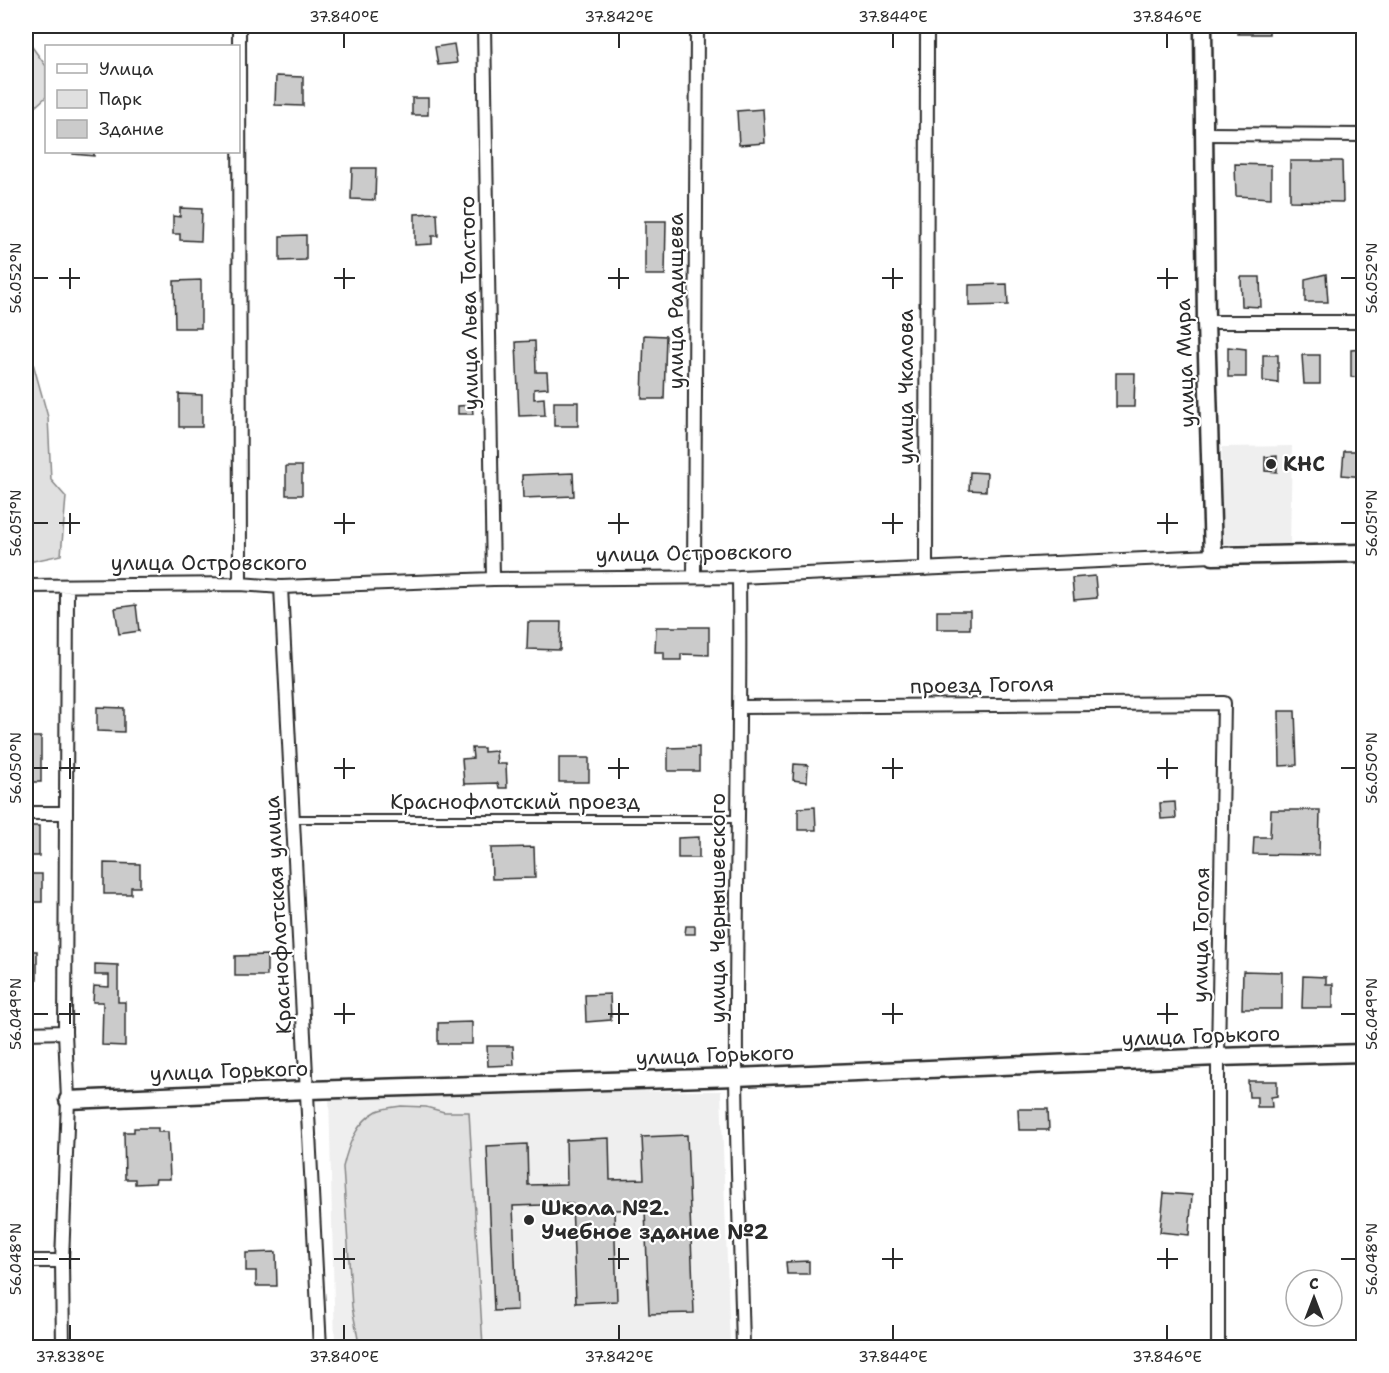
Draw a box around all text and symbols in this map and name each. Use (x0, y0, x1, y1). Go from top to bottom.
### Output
text: 37.840°E (309, 7, 379, 27)
text: 37.842°E (585, 7, 653, 27)
text: 37.844°E (858, 7, 928, 27)
text: 37.846°E (1132, 7, 1202, 27)
legend (45, 45, 240, 153)
text: Улица (99, 57, 153, 81)
text: Парк (99, 87, 142, 111)
text: Здание (99, 117, 164, 141)
street label: улица Льва Толстого (453, 195, 485, 411)
street label: улица Радищева (662, 213, 690, 389)
text: 56.052°N (6, 242, 26, 314)
text: 56.052°N (1362, 242, 1382, 314)
street label: улица Мира (1169, 298, 1201, 428)
street label: улица Чкалова (892, 309, 920, 465)
place label: КНС (1283, 450, 1325, 478)
marker: КНС (1264, 457, 1278, 471)
text: 56.051°N (6, 490, 26, 556)
text: 56.051°N (1362, 490, 1382, 556)
street label: улица Островского (595, 537, 793, 569)
street label: улица Островского (111, 549, 307, 577)
street label: проезд Гоголя (910, 670, 1054, 700)
text: 56.050°N (6, 732, 26, 804)
text: 56.050°N (1362, 732, 1382, 804)
street label: Краснофлотский проезд (390, 788, 640, 816)
street label: улица Чернышевского (704, 793, 732, 1023)
street label: Краснофлотская улица (258, 795, 298, 1035)
street label: улица Гоголя (1186, 867, 1216, 1003)
text: 56.049°N (6, 978, 26, 1050)
text: 56.049°N (1362, 978, 1382, 1050)
street label: улица Горького (1121, 1019, 1281, 1053)
street label: улица Горького (635, 1038, 795, 1072)
street label: улица Горького (149, 1054, 309, 1088)
place label: Школа №2. Учебное здание №2 (541, 1194, 769, 1246)
marker: Школа №2. Учебное здание №2 (522, 1213, 536, 1227)
text: 56.048°N (6, 1223, 26, 1295)
text: 56.048°N (1362, 1223, 1382, 1295)
north arrow (1284, 1268, 1344, 1328)
text: С (1309, 1273, 1319, 1294)
text: 37.838°E (35, 1347, 105, 1367)
text: 37.840°E (309, 1347, 379, 1367)
text: 37.842°E (585, 1347, 653, 1367)
text: 37.844°E (858, 1347, 928, 1367)
text: 37.846°E (1132, 1347, 1202, 1367)

